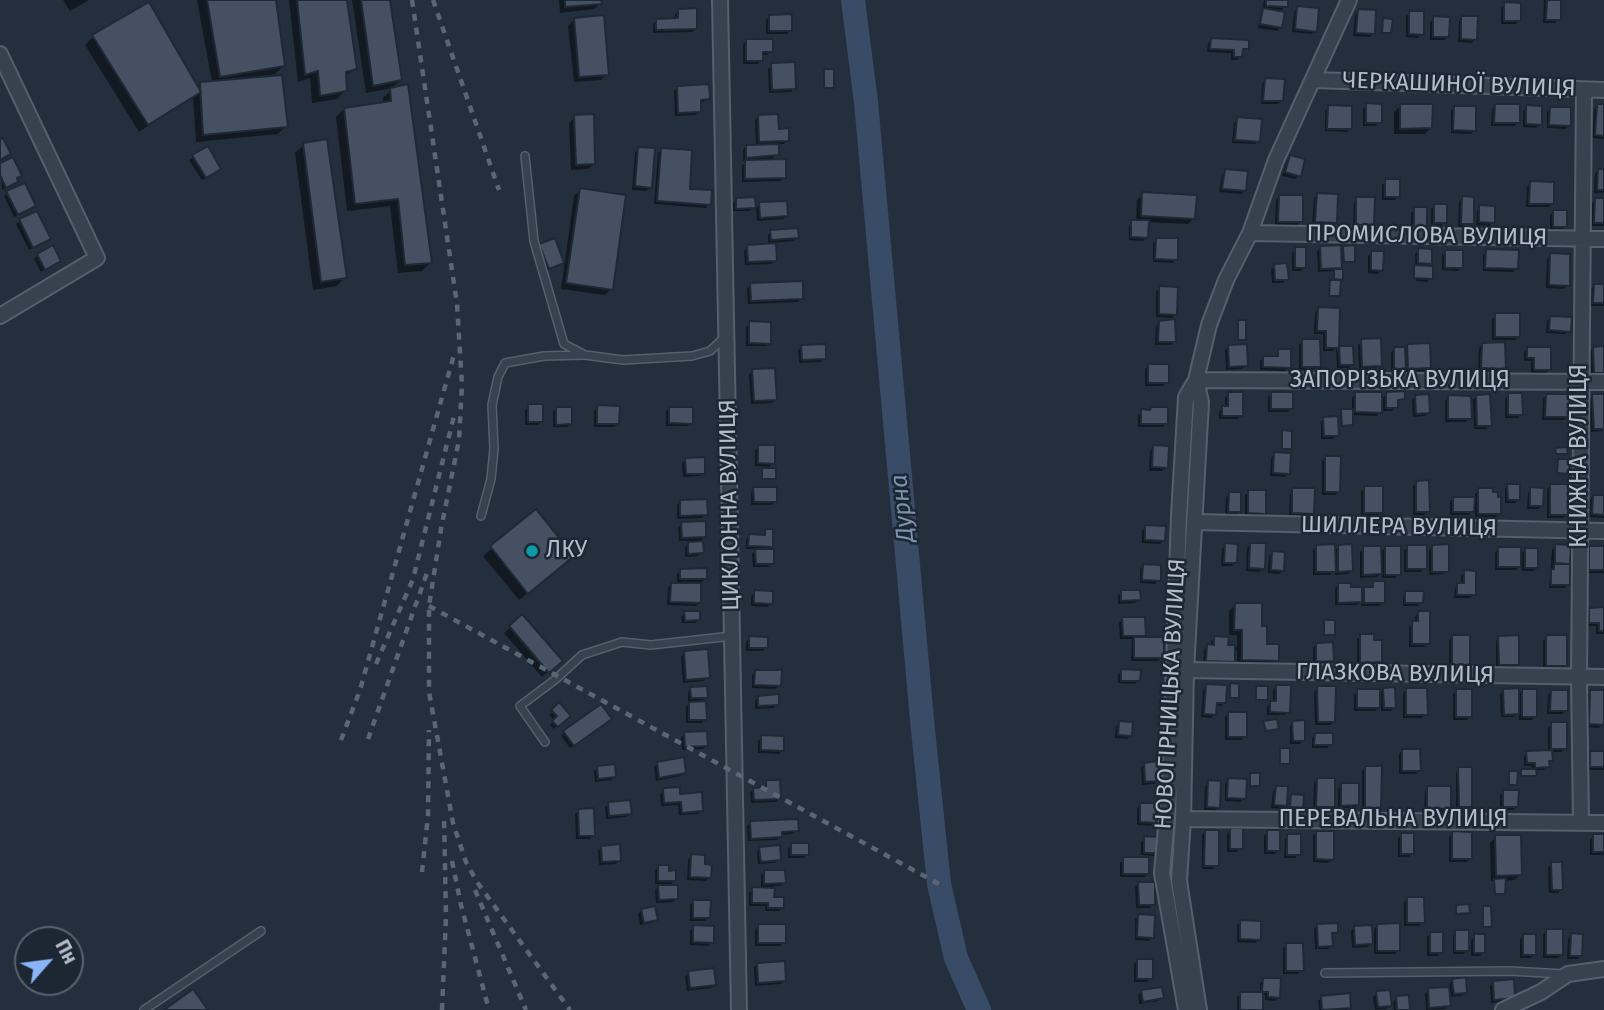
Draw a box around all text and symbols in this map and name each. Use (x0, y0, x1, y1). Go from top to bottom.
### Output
street label: ЧЕРКАШИНОЇ ВУЛИЦЯ (1342, 67, 1576, 103)
street label: ПРОМИСЛОВА ВУЛИЦЯ (1306, 220, 1548, 252)
street label: КНИЖНА ВУЛИЦЯ (1566, 364, 1594, 548)
street label: ЗАПОРІЗЬКА ВУЛИЦЯ (1290, 367, 1510, 395)
street label: ЦИКЛОННА ВУЛИЦЯ (714, 399, 746, 611)
water label: Дурна (885, 473, 921, 543)
street label: ШИЛЛЕРА ВУЛИЦЯ (1301, 511, 1497, 543)
place label: ЛКУ (546, 537, 587, 565)
marker: ЛКУ (524, 543, 540, 559)
street label: НОВОГІРНИЦЬКА ВУЛИЦЯ (1150, 558, 1192, 830)
street label: ГЛАЗКОВА ВУЛИЦЯ (1296, 658, 1494, 690)
street label: ПЕРЕВАЛЬНА ВУЛИЦЯ (1278, 806, 1508, 834)
north arrow (14, 926, 84, 996)
text: Пн (50, 936, 82, 968)

